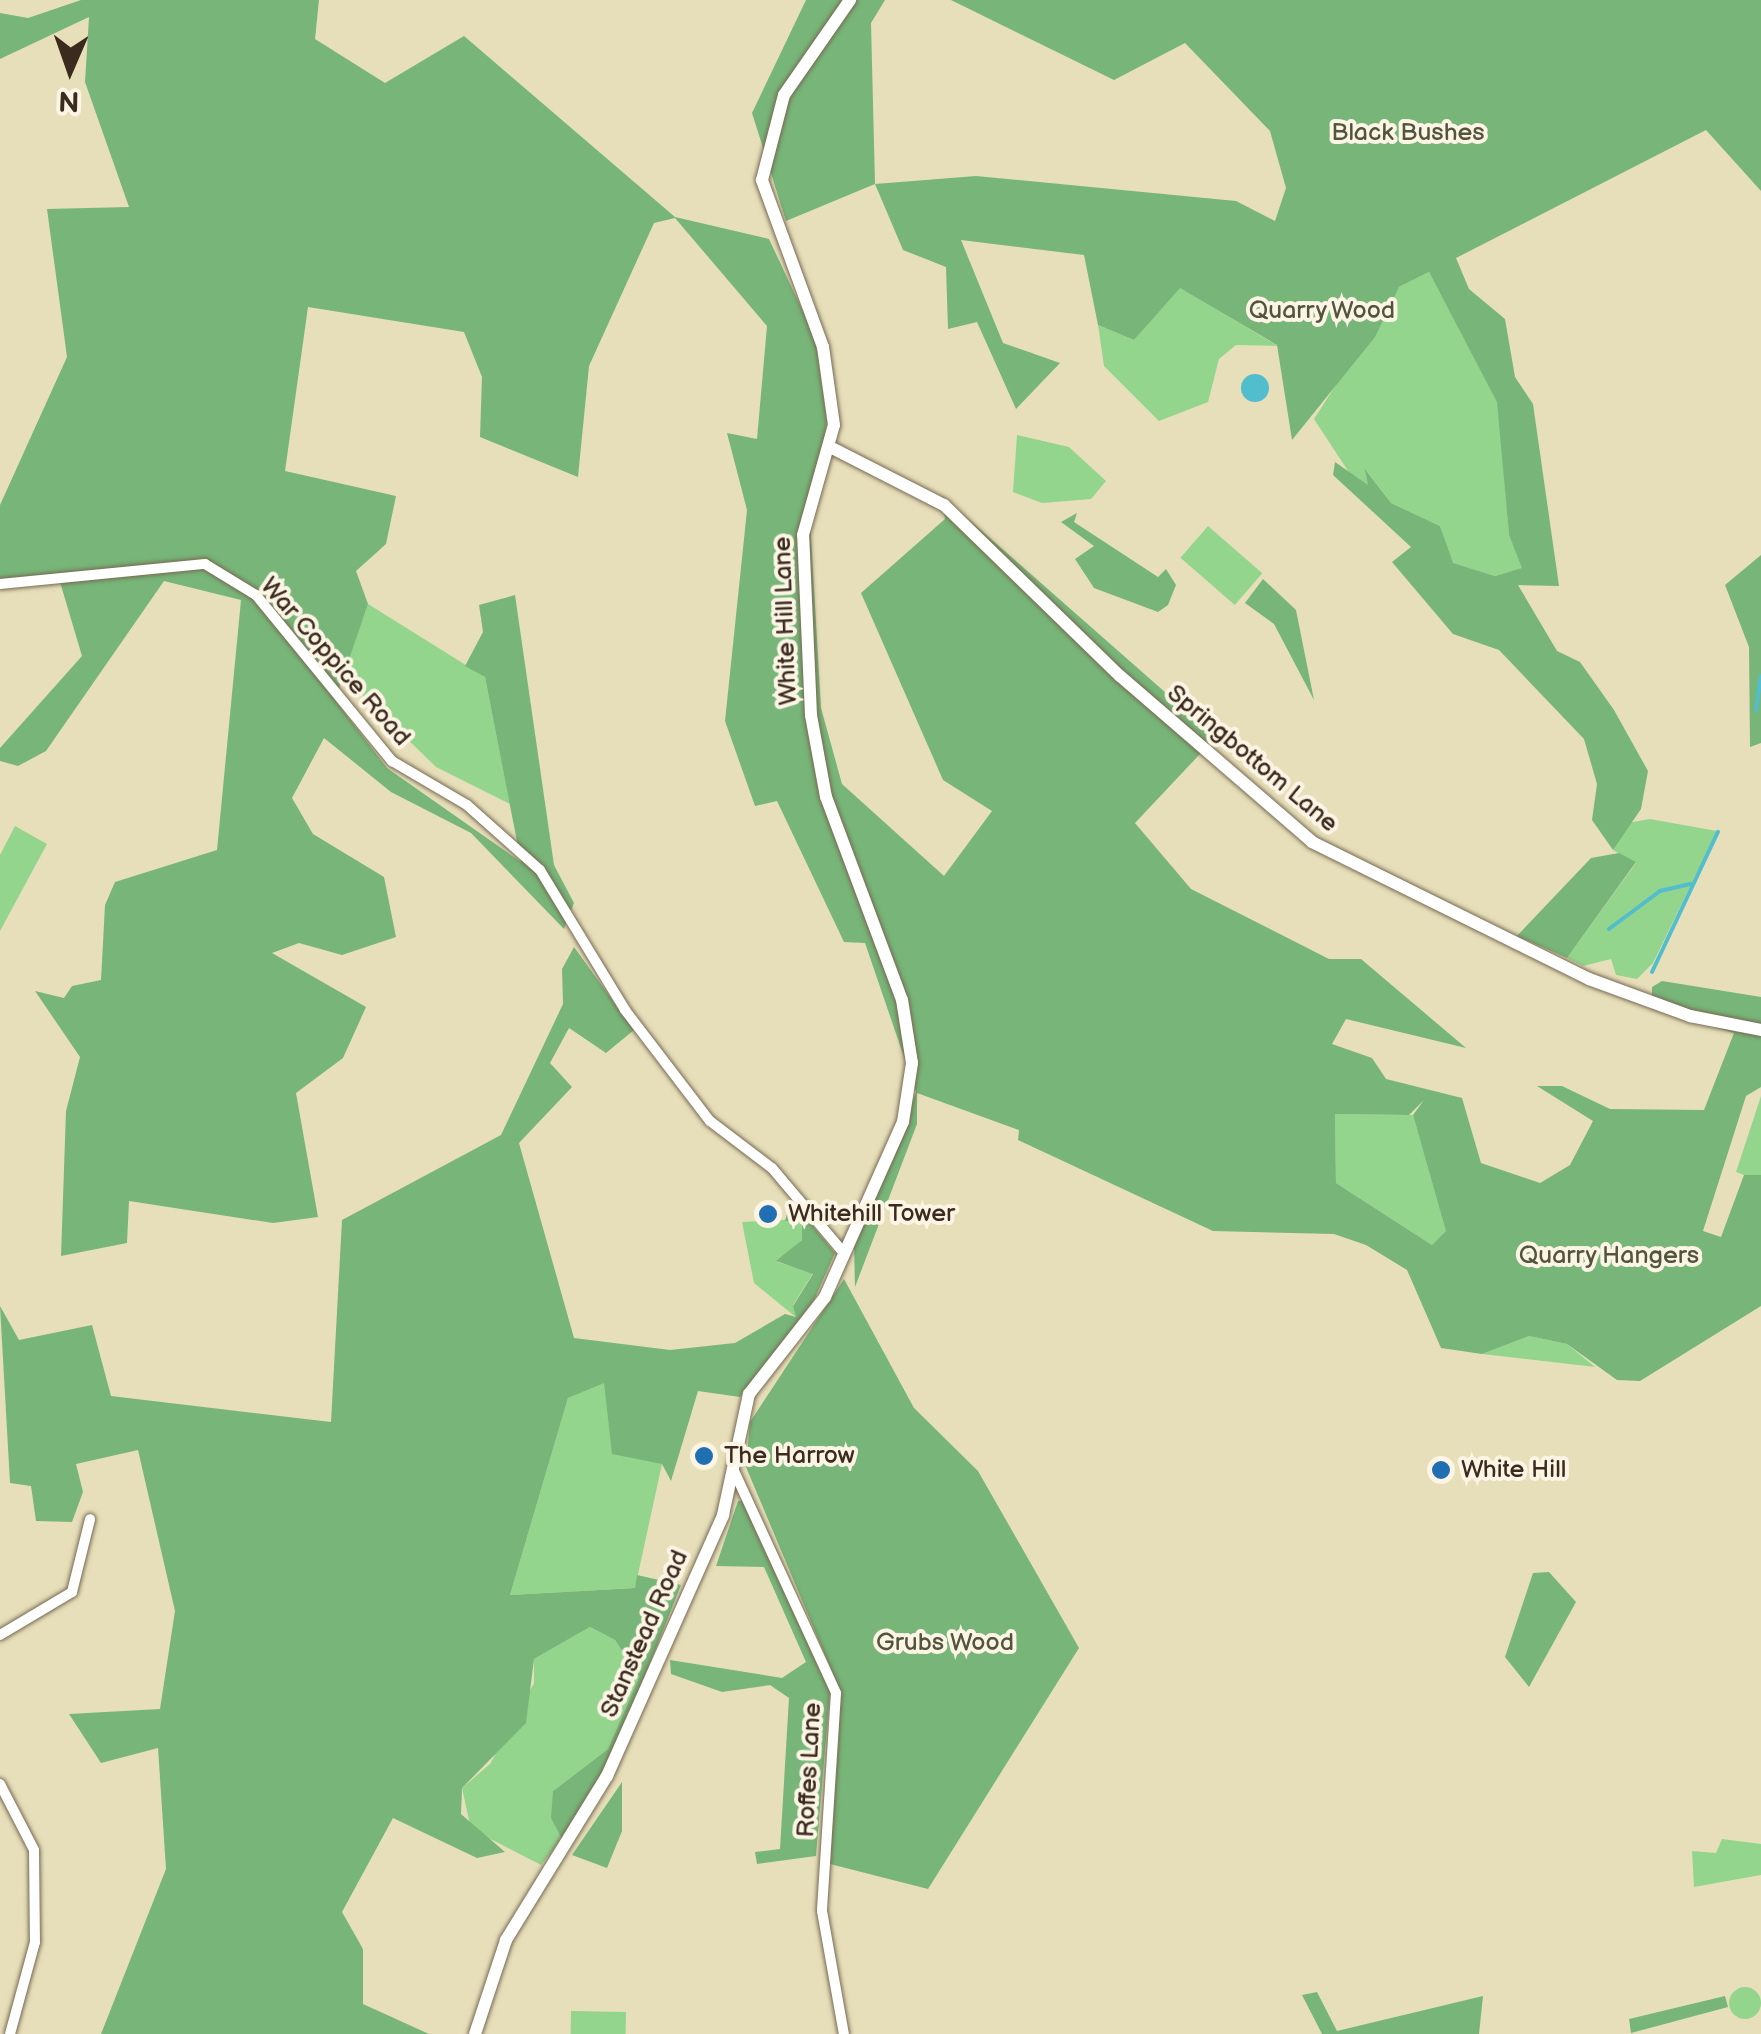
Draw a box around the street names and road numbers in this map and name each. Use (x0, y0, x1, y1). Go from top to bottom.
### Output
street label: White Hill Lane (768, 536, 804, 706)
street label: War Coppice Road (254, 572, 416, 752)
street label: Springbottom Lane (1160, 679, 1344, 839)
street label: Stanstead Road (595, 1546, 695, 1722)
street label: Roffes Lane (791, 1702, 829, 1838)

